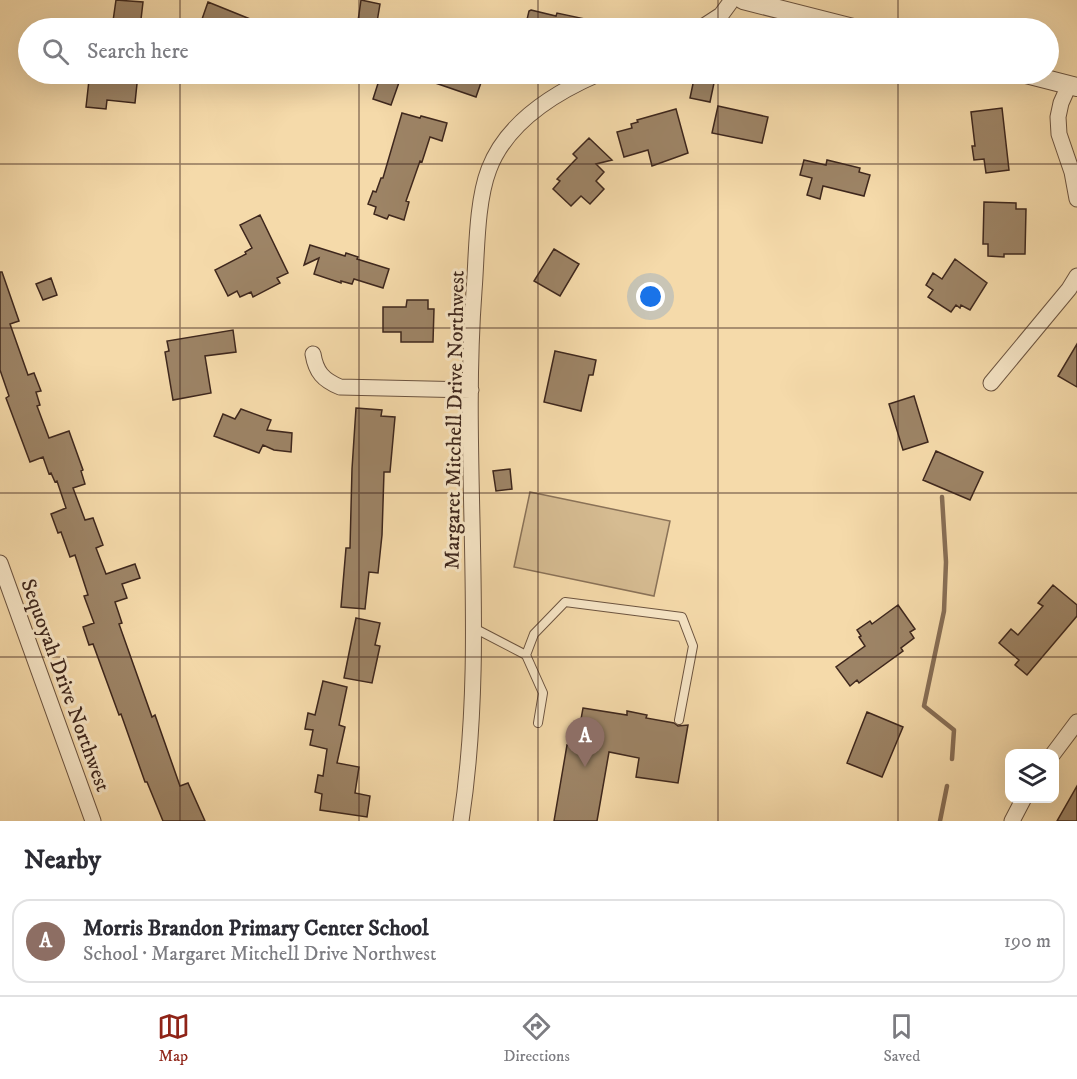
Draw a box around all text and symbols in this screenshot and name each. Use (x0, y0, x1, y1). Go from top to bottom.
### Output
search box (18, 18, 1059, 84)
icon: search (39, 35, 72, 68)
text: Search here (87, 38, 189, 65)
street label: Margaret Mitchell Drive Northwest (439, 270, 471, 570)
your location (636, 282, 665, 311)
street label: Sequoyah Drive Northwest (14, 575, 116, 795)
pin: A (566, 718, 604, 767)
map controls (1005, 749, 1059, 803)
button: layers (1005, 749, 1059, 803)
text: Nearby (24, 844, 101, 877)
text: Morris Brandon Primary Center School (83, 915, 429, 942)
text: A (39, 929, 52, 954)
text: 190 m (1004, 929, 1051, 954)
text: School · Margaret Mitchell Drive Northwest (83, 942, 436, 967)
tab: Map (157, 1010, 190, 1066)
tab: Directions (503, 1010, 570, 1066)
tab: Saved (883, 1010, 920, 1066)

